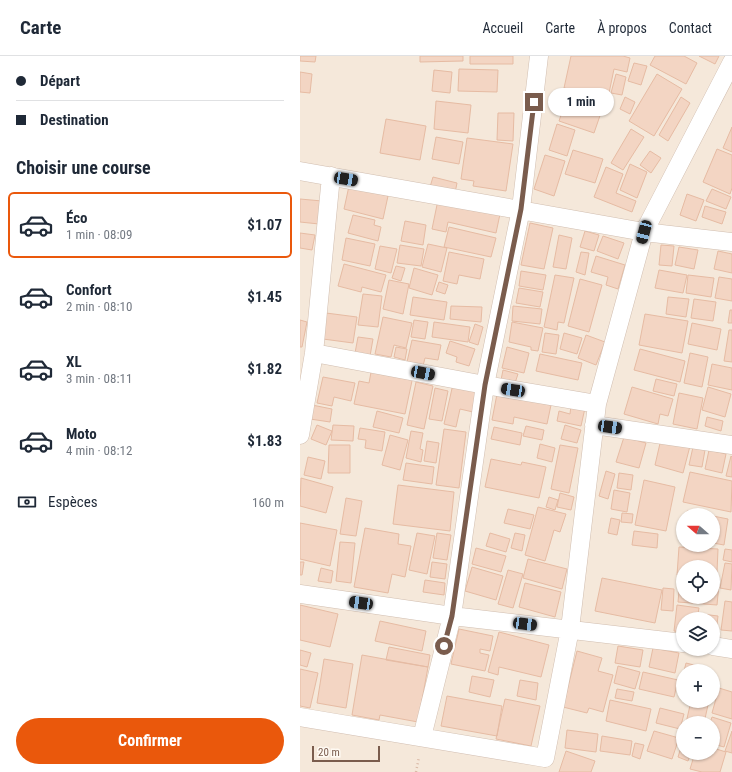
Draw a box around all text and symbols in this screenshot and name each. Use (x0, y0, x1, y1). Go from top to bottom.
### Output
text: Carte (20, 16, 61, 39)
text: Accueil (482, 20, 523, 36)
text: Carte (545, 20, 575, 36)
text: À propos (597, 20, 647, 36)
text: Contact (669, 20, 712, 36)
text: Départ (40, 72, 80, 90)
callout: 1 min (548, 88, 614, 116)
route end (525, 93, 543, 111)
text: 1 min (567, 94, 595, 109)
text: Destination (40, 111, 109, 129)
text: Choisir une course (16, 157, 151, 178)
car (333, 171, 359, 187)
icon: car (18, 207, 54, 243)
text: Éco (66, 209, 88, 227)
text: $1.07 (247, 216, 282, 234)
car (635, 219, 653, 245)
text: 1 min · 08:09 (66, 227, 132, 242)
icon: car (18, 279, 54, 315)
text: Confort (66, 281, 112, 299)
text: $1.45 (247, 288, 282, 306)
text: 2 min · 08:10 (66, 299, 132, 314)
icon: car (18, 351, 54, 387)
text: XL (66, 353, 82, 371)
text: $1.82 (247, 360, 282, 378)
car (410, 365, 436, 381)
text: 3 min · 08:11 (66, 371, 132, 386)
car (500, 382, 526, 398)
car (597, 419, 623, 435)
icon: car (18, 423, 54, 459)
text: Moto (66, 425, 97, 443)
text: $1.83 (247, 432, 282, 450)
text: 4 min · 08:12 (66, 443, 132, 458)
icon: cash (16, 491, 38, 513)
text: Espèces (48, 493, 98, 511)
text: 160 m (252, 495, 284, 510)
north arrow (676, 508, 720, 552)
map controls (676, 508, 720, 760)
button: locate (676, 560, 720, 604)
car (348, 595, 374, 611)
button: layers (676, 612, 720, 656)
car (512, 617, 538, 631)
route start (435, 637, 453, 655)
button: + (676, 664, 720, 708)
button: − (676, 716, 720, 760)
button: Confirmer (16, 718, 284, 764)
scale bar (312, 744, 380, 763)
text: 20 m (318, 746, 340, 759)

